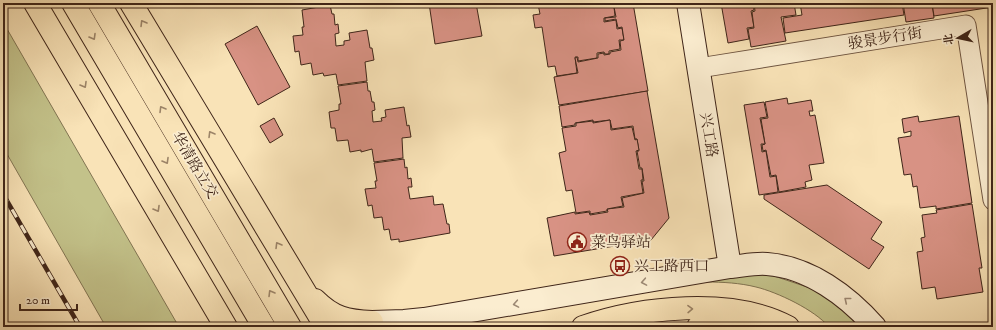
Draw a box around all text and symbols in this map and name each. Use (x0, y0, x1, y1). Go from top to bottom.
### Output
north arrow (938, 18, 978, 58)
one-way arrow (140, 20, 148, 27)
street label: 骏景步行街 (847, 23, 924, 54)
one-way arrow (88, 33, 95, 40)
text: 北 (941, 33, 957, 46)
one-way arrow (79, 81, 86, 88)
one-way arrow (159, 106, 166, 113)
street label: 兴工路 (696, 111, 721, 159)
street label: 华清路立交 (167, 128, 222, 202)
one-way arrow (208, 131, 215, 138)
one-way arrow (161, 157, 168, 164)
one-way arrow (152, 205, 159, 212)
public building icon: 菜鸟驿站 (566, 231, 588, 253)
place label: 菜鸟驿站 (591, 233, 651, 252)
one-way arrow (275, 242, 282, 250)
bus stop icon: 兴工路西口 (609, 255, 631, 277)
place label: 兴工路西口 (634, 257, 709, 276)
one-way arrow (641, 278, 647, 286)
scale bar (20, 286, 77, 312)
one-way arrow (268, 290, 275, 297)
text: 20 m (26, 293, 50, 308)
one-way arrow (845, 297, 852, 304)
one-way arrow (513, 299, 519, 308)
one-way arrow (687, 305, 693, 313)

